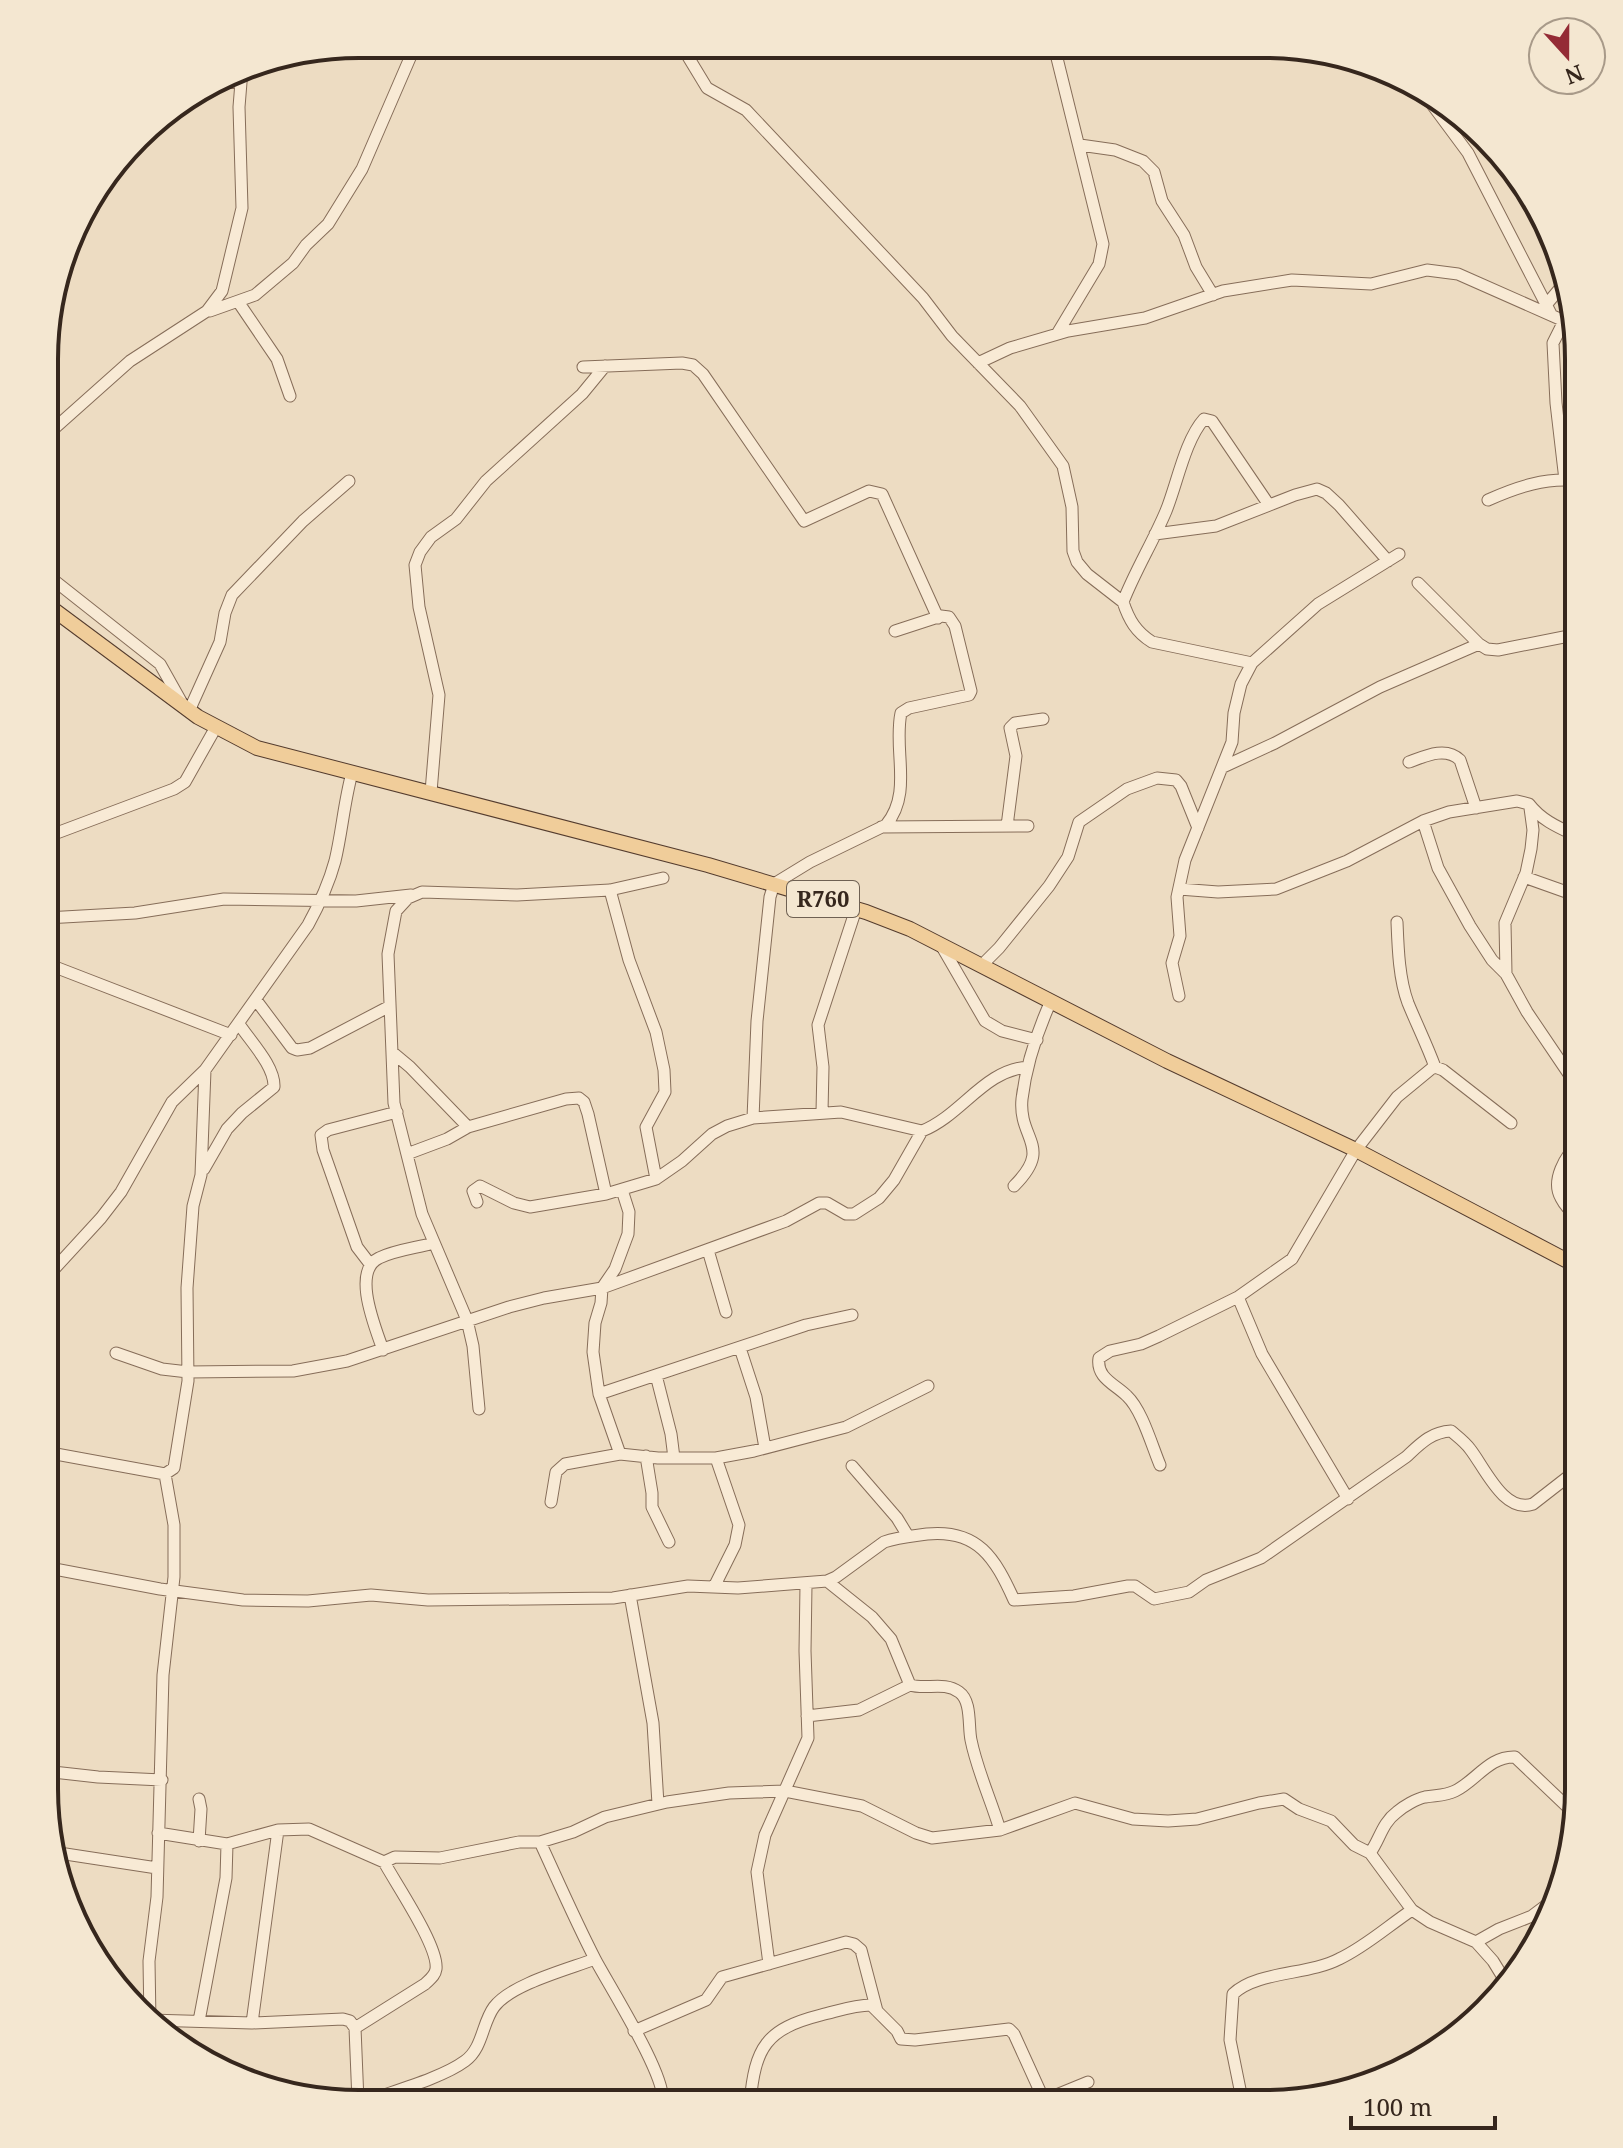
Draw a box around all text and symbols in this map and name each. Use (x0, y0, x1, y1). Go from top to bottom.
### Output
north arrow (1527, 16, 1607, 96)
text: N (1561, 58, 1588, 93)
road number: R760 (787, 881, 859, 917)
scale bar (1351, 2080, 1495, 2130)
text: 100 m (1363, 2090, 1432, 2123)

